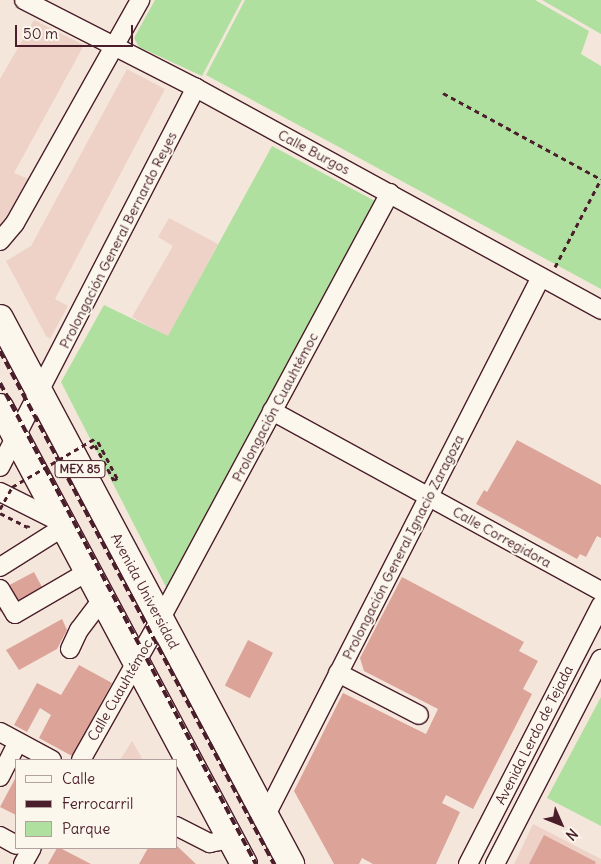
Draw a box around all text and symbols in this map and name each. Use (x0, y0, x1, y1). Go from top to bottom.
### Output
scale bar (18, 15, 135, 47)
text: 50 m (23, 24, 58, 43)
street label: Calle Burgos (275, 126, 353, 178)
street label: Prolongación General Bernardo Reyes (56, 129, 180, 351)
street label: Prolongación Cuauhtémoc (228, 329, 322, 485)
street label: Prolongación General Ignacio Zaragoza (339, 432, 467, 662)
road number: MEX 85 (54, 459, 106, 478)
street label: Calle Corregidora (450, 503, 554, 571)
street label: Avenida Universidad (107, 530, 183, 652)
street label: Calle Cuauhtémoc (84, 636, 156, 744)
street label: Avenida Lerdo de Tejada (492, 663, 576, 807)
legend (15, 759, 178, 849)
text: Calle (62, 769, 95, 788)
text: Ferrocarril (62, 794, 133, 813)
north arrow (536, 799, 586, 849)
text: Parque (62, 819, 110, 838)
text: N (562, 825, 582, 844)

